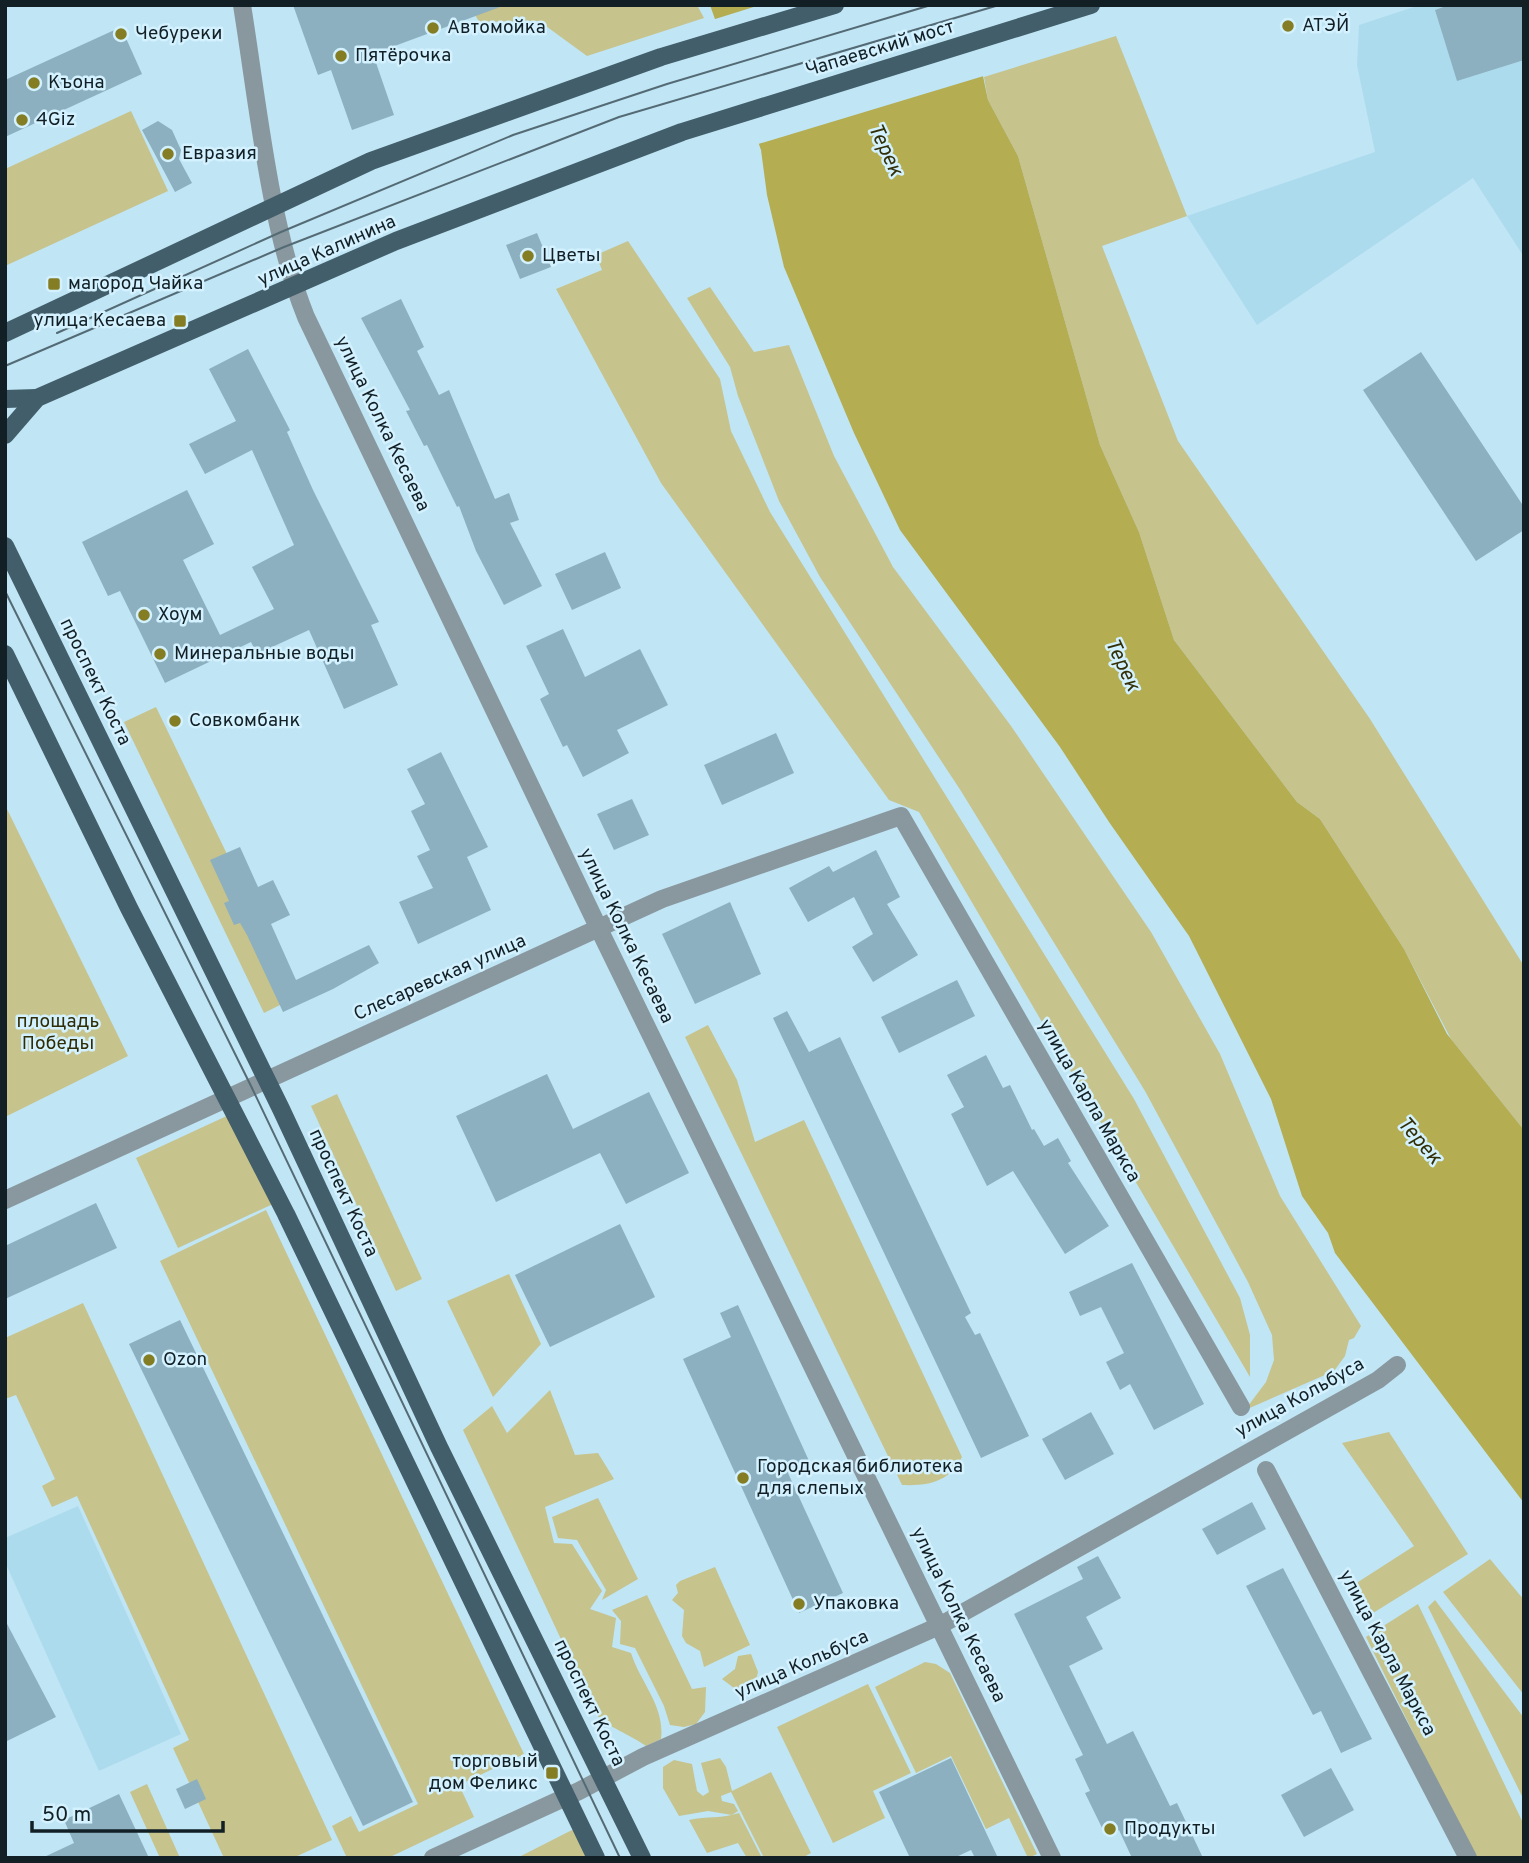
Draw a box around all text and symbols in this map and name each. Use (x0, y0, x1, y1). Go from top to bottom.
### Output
place label: АТЭЙ (1302, 13, 1349, 38)
street label: Чапаевский мост (803, 15, 958, 83)
place label: Автомойка (447, 16, 546, 40)
marker: АТЭЙ (1280, 18, 1296, 34)
marker: Автомойка (425, 20, 441, 36)
place label: Чебуреки (135, 22, 222, 46)
marker: Чебуреки (113, 26, 129, 42)
place label: Пятёрочка (355, 44, 451, 68)
marker: Пятёрочка (333, 48, 349, 64)
place label: Къона (48, 71, 105, 95)
marker: Къона (26, 75, 42, 91)
place label: 4Giz (36, 108, 75, 132)
marker: 4Giz (14, 112, 30, 128)
water label: Терек (861, 119, 909, 182)
place label: Евразия (182, 142, 257, 166)
marker: Евразия (160, 146, 176, 162)
street label: улица Калинина (254, 210, 400, 292)
place label: Цветы (542, 244, 600, 268)
marker: Цветы (520, 248, 536, 264)
place label: магород Чайка (68, 272, 203, 296)
marker: магород Чайка (46, 276, 62, 292)
place label: улица Кесаева (34, 309, 166, 333)
marker: улица Кесаева (172, 313, 188, 329)
street label: улица Колка Кесаева (329, 332, 435, 516)
place label: Хоум (158, 603, 202, 627)
marker: Хоум (136, 607, 152, 623)
street label: проспект Коста (54, 614, 136, 750)
water label: Терек (1098, 634, 1146, 697)
place label: Минеральные воды (174, 642, 354, 666)
marker: Минеральные воды (152, 646, 168, 662)
place label: Совкомбанк (189, 709, 300, 733)
marker: Совкомбанк (167, 713, 183, 729)
street label: улица Колка Кесаева (573, 844, 679, 1028)
street label: Слесаревская улица (350, 929, 530, 1027)
park label: площадь Победы (17, 1010, 99, 1056)
street label: улица Карла Маркса (1032, 1015, 1146, 1187)
water label: Терек (1391, 1111, 1448, 1172)
street label: проспект Коста (303, 1125, 383, 1261)
place label: Ozon (163, 1348, 207, 1372)
marker: Ozon (141, 1352, 157, 1368)
street label: улица Кольбуса (1231, 1353, 1369, 1443)
place label: Городская библиотека для слепых (757, 1455, 963, 1501)
marker: Городская библиотека для слепых (735, 1470, 751, 1486)
street label: улица Колка Кесаева (905, 1523, 1011, 1707)
street label: улица Карла Маркса (1333, 1566, 1441, 1740)
place label: Упаковка (813, 1592, 899, 1616)
marker: Упаковка (791, 1596, 807, 1612)
street label: улица Кольбуса (731, 1625, 873, 1705)
street label: проспект Коста (548, 1635, 630, 1771)
place label: торговый дом Феликс (429, 1750, 538, 1796)
marker: торговый дом Феликс (544, 1765, 560, 1781)
scale bar (32, 1790, 222, 1834)
text: 50 m (42, 1802, 91, 1829)
place label: Продукты (1124, 1817, 1215, 1841)
marker: Продукты (1102, 1821, 1118, 1837)

